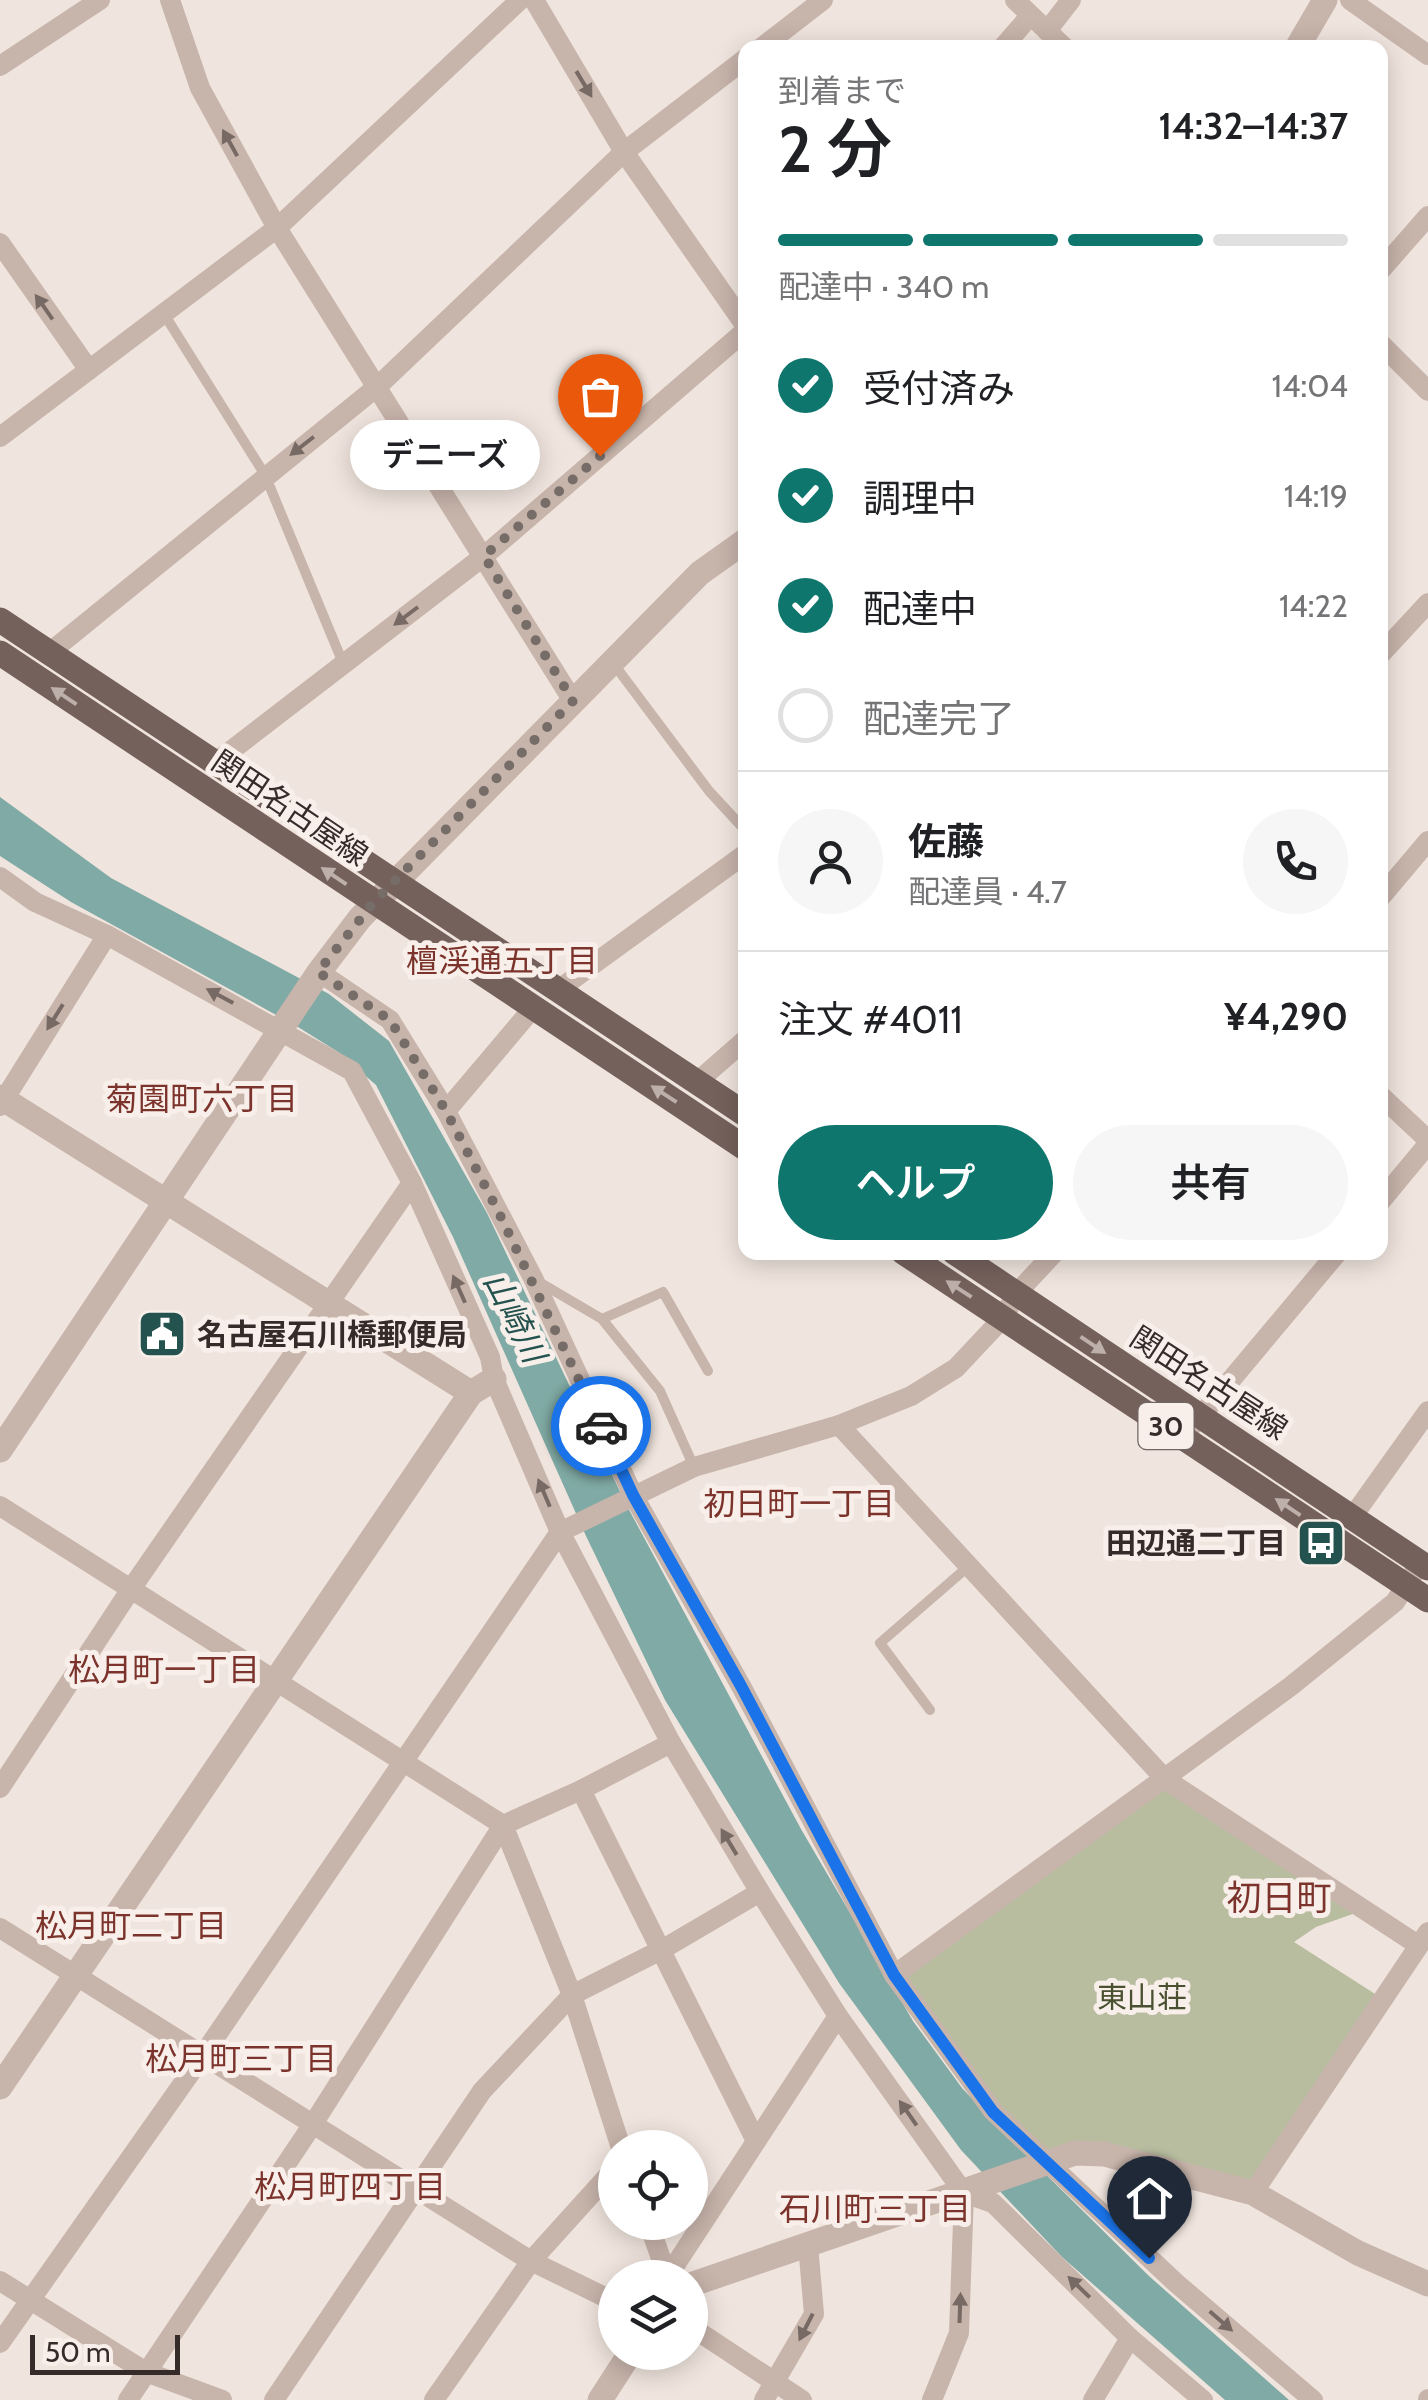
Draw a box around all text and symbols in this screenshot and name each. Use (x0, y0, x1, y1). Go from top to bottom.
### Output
one-way arrow (575, 70, 592, 98)
text: 到着まで (778, 71, 906, 110)
text: 14:32–14:37 (1158, 102, 1348, 149)
text: 2 分 (778, 109, 892, 188)
one-way arrow (222, 129, 240, 157)
text: 配達中 · 340 m (778, 267, 989, 306)
one-way arrow (35, 293, 54, 320)
pin (558, 354, 643, 457)
icon: check (778, 358, 833, 413)
text: 受付済み (863, 365, 1015, 412)
text: 14:04 (1272, 366, 1348, 405)
icon: bag (573, 369, 628, 424)
callout: デニーズ (350, 421, 540, 491)
one-way arrow (289, 435, 314, 456)
text: デニーズ (382, 435, 508, 474)
icon: check (778, 468, 833, 523)
text: 調理中 (863, 475, 977, 522)
text: 14:19 (1284, 476, 1348, 515)
icon: check (778, 578, 833, 633)
text: 配達中 (863, 585, 977, 632)
text: 14:22 (1279, 586, 1348, 625)
one-way arrow (393, 605, 419, 625)
one-way arrow (50, 687, 78, 705)
text: 配達完了 (863, 695, 1015, 742)
street label: 関田名古屋線 (205, 742, 375, 874)
button: person (778, 809, 883, 914)
button: phone (1243, 809, 1348, 914)
text: 佐藤 (908, 818, 984, 865)
one-way arrow (321, 867, 348, 886)
text: 配達員 · 4.7 (908, 872, 1067, 911)
district label: 檀渓通五丁目 (406, 941, 598, 980)
one-way arrow (205, 987, 234, 1004)
text: ¥4,290 (1224, 993, 1348, 1040)
text: 注文 #4011 (778, 996, 963, 1043)
one-way arrow (46, 1004, 65, 1031)
district label: 菊園町六丁目 (106, 1079, 298, 1118)
one-way arrow (650, 1086, 677, 1104)
button: ヘルプ (778, 1125, 1053, 1240)
button: 共有 (1073, 1125, 1348, 1240)
water label: 山崎川 (476, 1265, 556, 1371)
one-way arrow (451, 1274, 467, 1304)
one-way arrow (945, 1281, 972, 1299)
public building icon: 名古屋石川橋郵便局 (136, 1308, 188, 1360)
place label: 名古屋石川橋郵便局 (197, 1316, 467, 1353)
street label: 関田名古屋線 (1123, 1318, 1295, 1448)
one-way arrow (1080, 1335, 1107, 1354)
courier (551, 1376, 651, 1476)
icon: car (574, 1399, 629, 1454)
road number: 30 (1138, 1403, 1194, 1449)
one-way arrow (536, 1478, 552, 1508)
district label: 初日町一丁目 (703, 1484, 895, 1523)
one-way arrow (1275, 1498, 1302, 1517)
bus stop icon: 田辺通二丁目 (1295, 1517, 1347, 1569)
place label: 田辺通二丁目 (1106, 1525, 1286, 1562)
district label: 松月町一丁目 (68, 1650, 260, 1689)
one-way arrow (721, 1828, 738, 1856)
district label: 初日町 (1226, 1876, 1332, 1919)
district label: 松月町二丁目 (35, 1906, 227, 1945)
park label: 東山荘 (1097, 1979, 1187, 2016)
district label: 松月町三丁目 (145, 2039, 337, 2078)
one-way arrow (899, 2100, 918, 2126)
map controls (598, 2130, 708, 2370)
button: locate (598, 2130, 708, 2240)
pin (1107, 2156, 1192, 2259)
district label: 松月町四丁目 (254, 2167, 446, 2206)
icon: home (1122, 2171, 1177, 2226)
district label: 石川町三丁目 (779, 2189, 971, 2228)
button: layers (598, 2260, 708, 2370)
one-way arrow (1067, 2276, 1091, 2300)
one-way arrow (952, 2292, 968, 2324)
one-way arrow (1208, 2309, 1233, 2331)
one-way arrow (798, 2312, 815, 2341)
scale bar (30, 2330, 180, 2374)
text: 50 m (45, 2335, 111, 2369)

